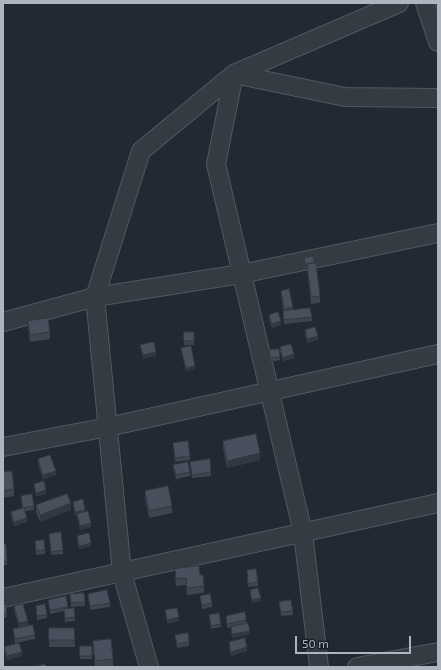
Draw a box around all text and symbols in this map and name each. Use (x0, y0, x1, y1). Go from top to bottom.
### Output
scale bar (297, 628, 413, 654)
text: 50 m (302, 636, 329, 650)

